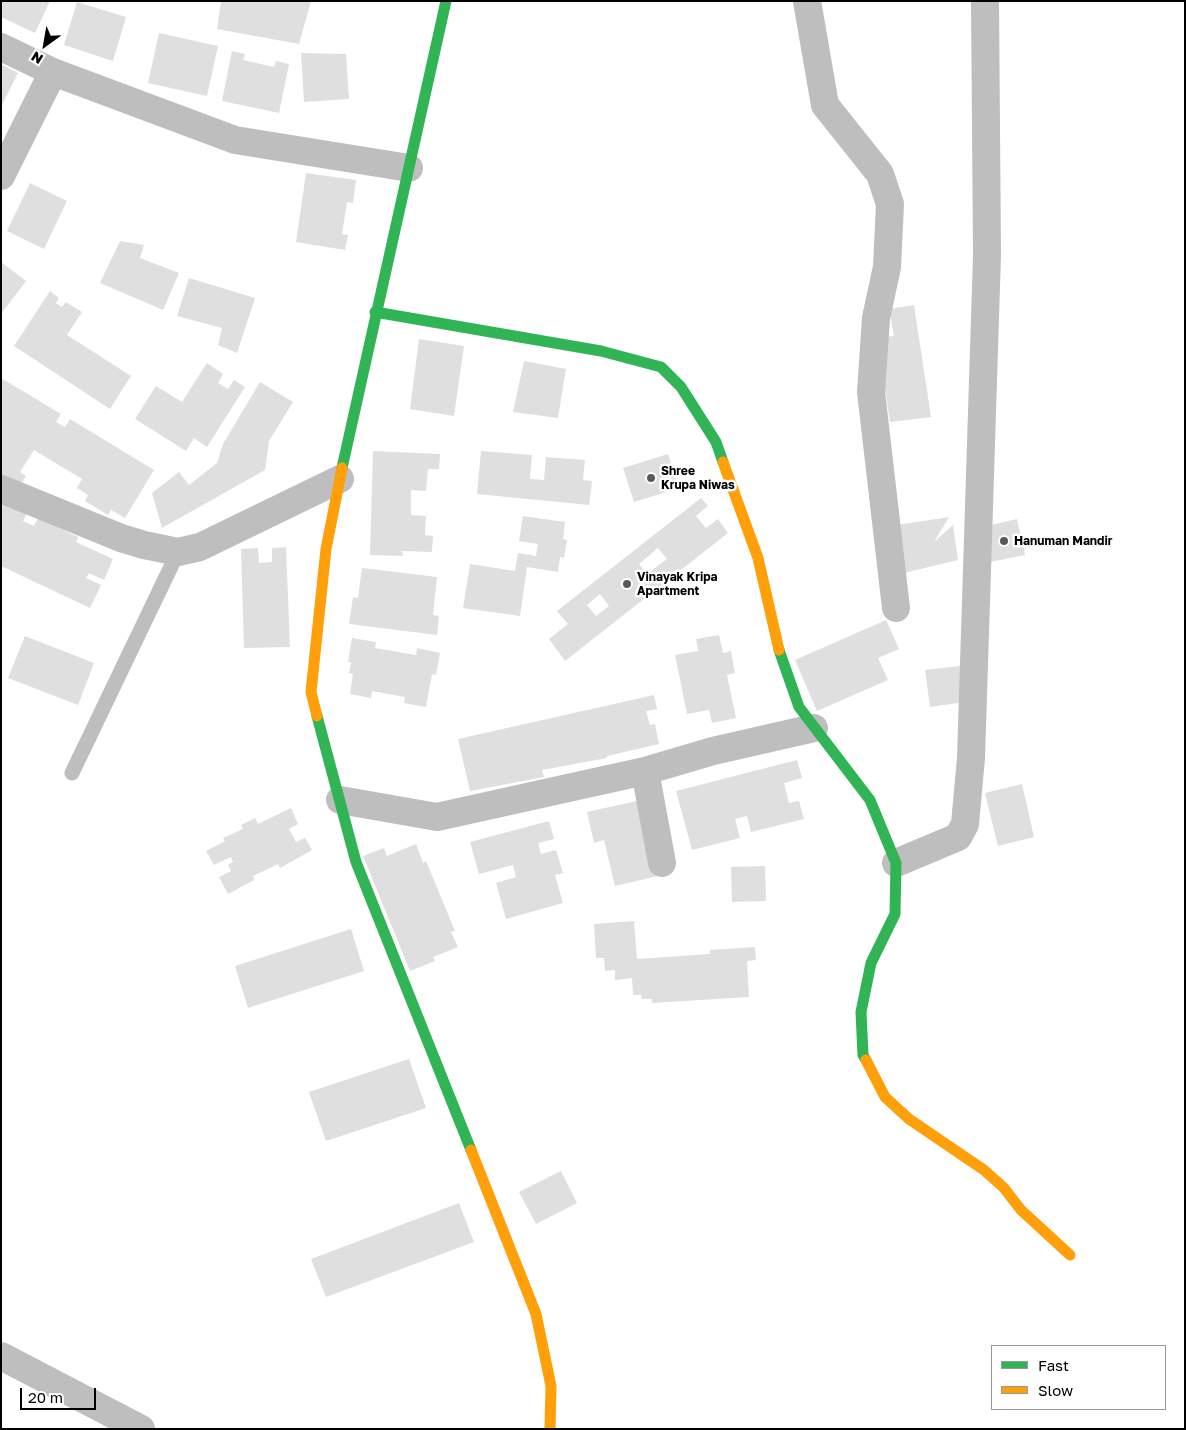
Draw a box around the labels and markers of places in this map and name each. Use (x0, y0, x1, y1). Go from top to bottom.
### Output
place label: Shree Krupa Niwas (661, 464, 735, 492)
marker: Shree Krupa Niwas (645, 472, 657, 484)
place label: Hanuman Mandir (1014, 534, 1112, 548)
marker: Hanuman Mandir (998, 535, 1010, 547)
place label: Vinayak Kripa Apartment (637, 570, 718, 598)
marker: Vinayak Kripa Apartment (621, 578, 633, 590)

